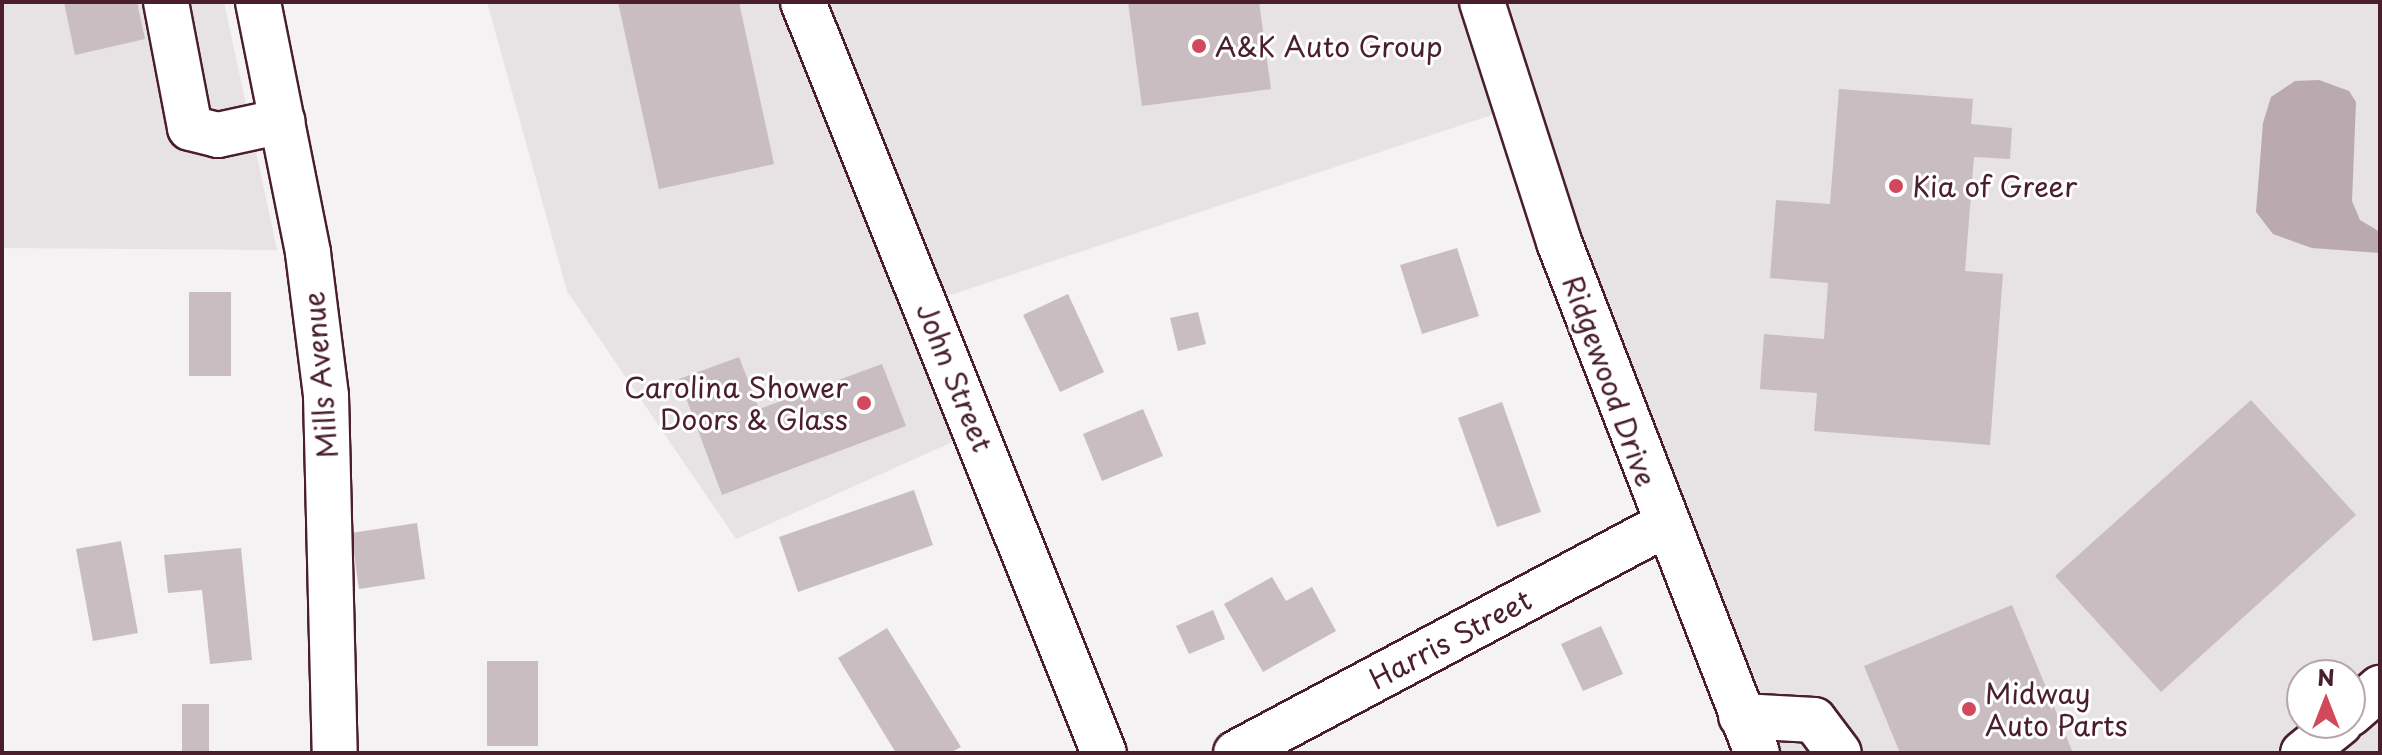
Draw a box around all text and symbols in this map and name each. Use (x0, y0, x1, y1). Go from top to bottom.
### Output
place label: A&K Auto Group (1215, 29, 1445, 63)
marker: A&K Auto Group (1190, 37, 1208, 55)
place label: Kia of Greer (1912, 169, 2080, 203)
marker: Kia of Greer (1887, 177, 1905, 195)
street label: Ridgewood Drive (1556, 270, 1664, 492)
street label: Mills Avenue (296, 290, 344, 460)
street label: John Street (910, 298, 1000, 456)
place label: Carolina Shower Doors & Glass (624, 370, 848, 436)
marker: Carolina Shower Doors & Glass (855, 394, 873, 412)
street label: Harris Street (1363, 582, 1537, 696)
north arrow (2286, 659, 2366, 739)
text: N (2317, 660, 2335, 693)
place label: Midway Auto Parts (1985, 676, 2131, 742)
marker: Midway Auto Parts (1960, 700, 1978, 718)

